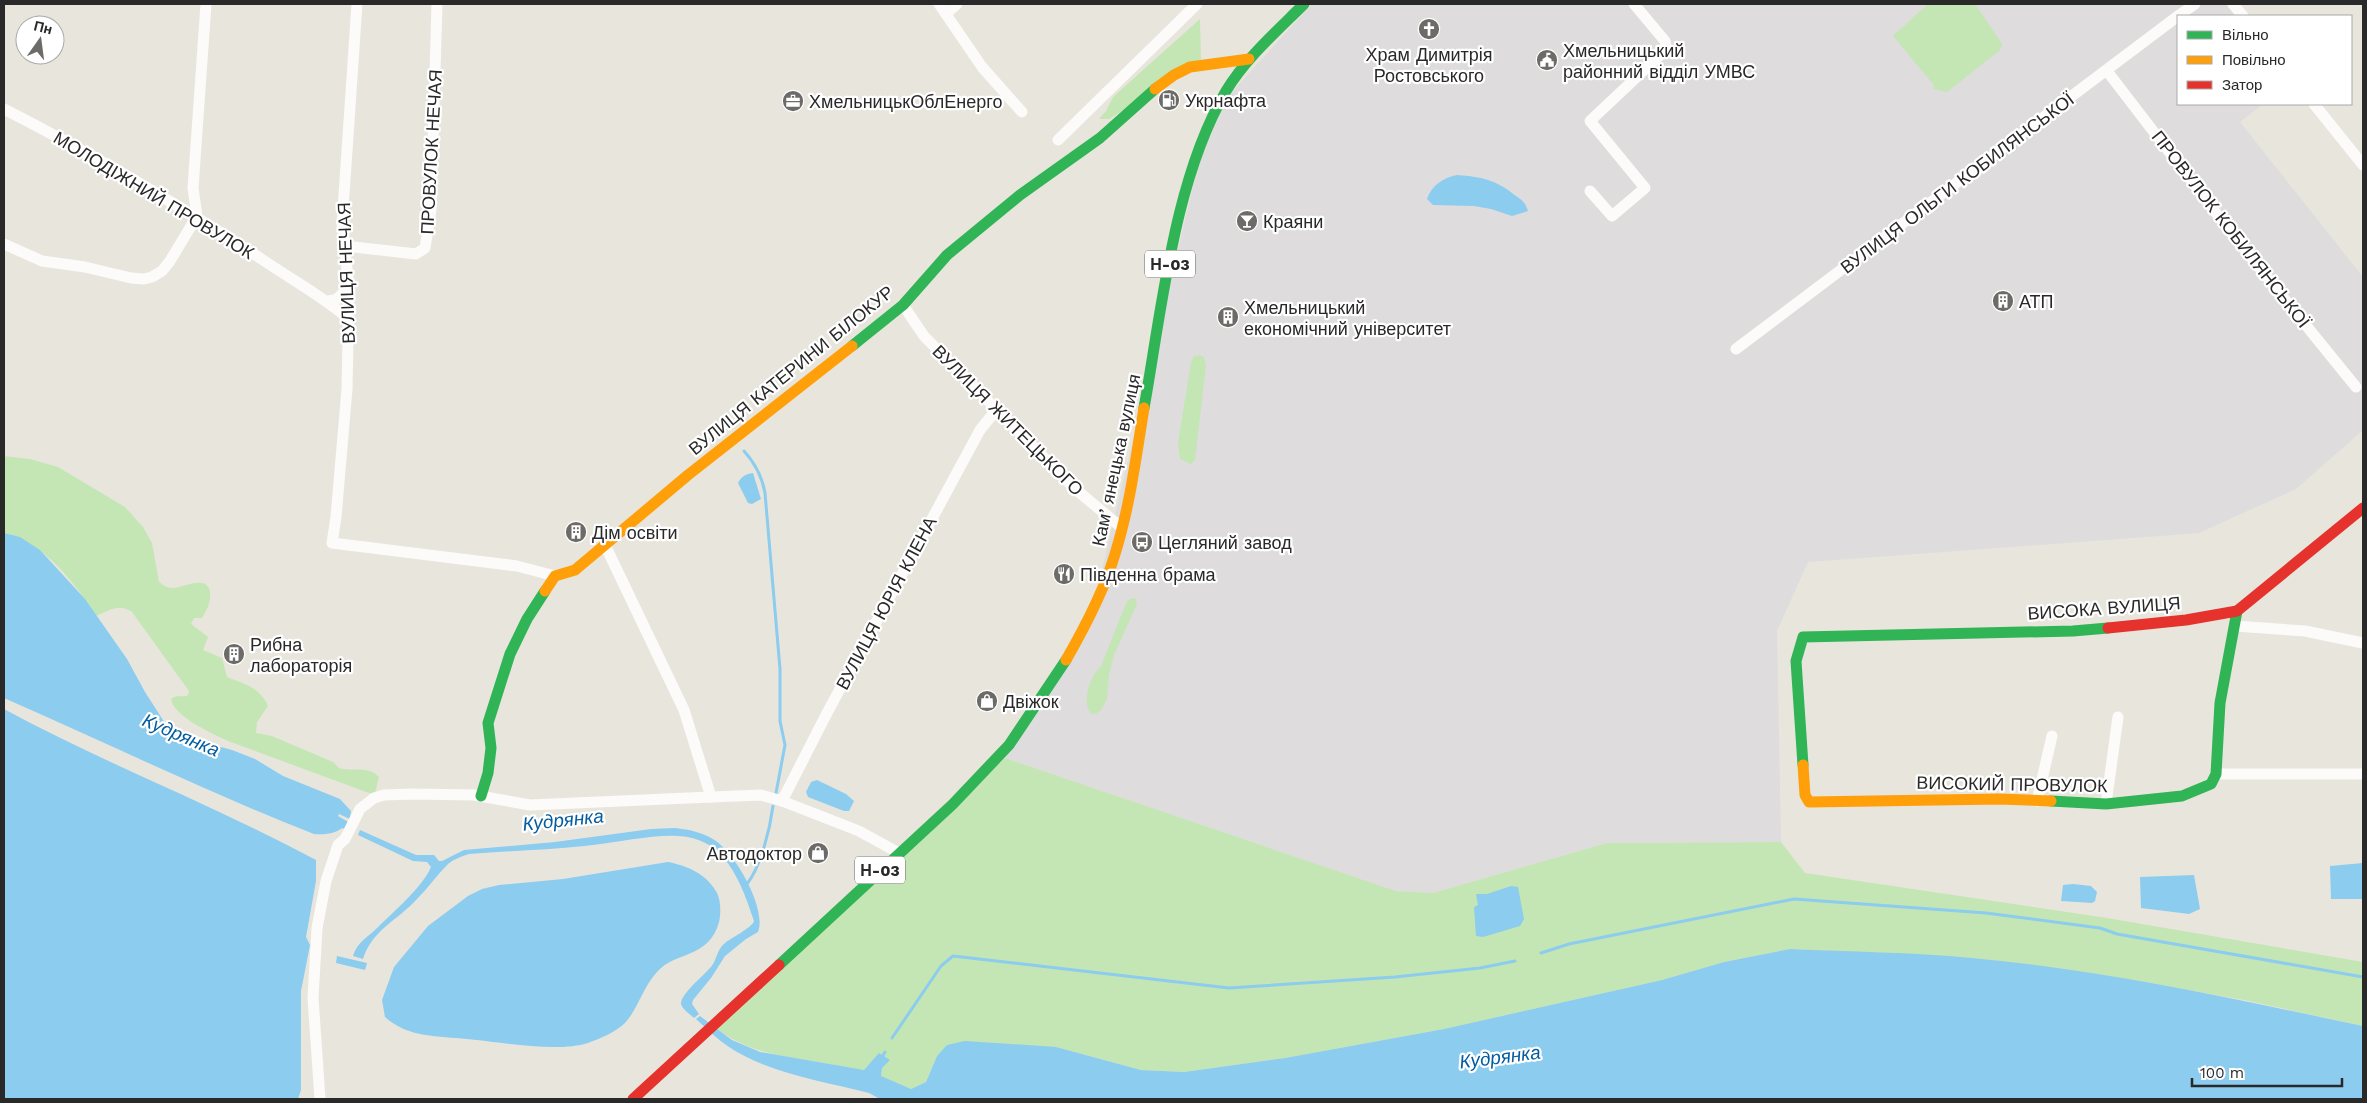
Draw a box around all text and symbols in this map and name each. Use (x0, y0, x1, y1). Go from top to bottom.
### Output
north arrow (15, 15, 65, 65)
legend (2177, 15, 2352, 105)
text: Пн (32, 17, 54, 37)
church icon: Храм Димитрія Ростовського (1417, 17, 1441, 41)
text: Вільно (2222, 26, 2269, 44)
place label: Хмельницький районний відділ УМВС (1563, 40, 1755, 82)
place label: Храм Димитрія Ростовського (1365, 44, 1493, 86)
public building icon: Хмельницький районний відділ УМВС (1535, 48, 1559, 72)
text: Повільно (2222, 51, 2286, 69)
street label: ПРОВУЛОК НЕЧАЯ (416, 69, 446, 235)
text: Затор (2222, 76, 2262, 94)
fuel station icon: Укрнафта (1157, 88, 1181, 112)
street label: ВУЛИЦЯ ОЛЬГИ КОБИЛЯНСЬКОЇ (1836, 88, 2078, 278)
office icon: ХмельницькОблЕнерго (781, 89, 805, 113)
place label: Укрнафта (1185, 90, 1267, 111)
place label: ХмельницькОблЕнерго (809, 91, 1002, 112)
street label: ПРОВУЛОК КОБИЛЯНСЬКОЇ (2148, 126, 2314, 332)
street label: МОЛОДІЖНИЙ ПРОВУЛОК (50, 127, 258, 264)
street label: ВУЛИЦЯ НЕЧАЯ (333, 202, 359, 344)
bar icon: Краяни (1235, 209, 1259, 233)
place label: Краяни (1263, 211, 1323, 232)
road number: Н-03 (1145, 250, 1195, 278)
street label: ВУЛИЦЯ КАТЕРИНИ БІЛОКУР (684, 281, 898, 459)
building icon: АТП (1991, 289, 2015, 313)
place label: АТП (2019, 291, 2054, 312)
place label: Хмельницький економічний університет (1244, 297, 1451, 339)
building icon: Хмельницький економічний університет (1216, 305, 1240, 329)
street label: ВУЛИЦЯ ЖИТЕЦЬКОГО (928, 340, 1088, 500)
street label: Камʼянецька вулиця (1087, 372, 1145, 548)
street label: ВУЛИЦЯ ЮРІЯ КЛЕНА (831, 513, 941, 693)
building icon: Дім освіти (564, 520, 588, 544)
place label: Дім освіти (592, 522, 678, 543)
bus stop icon: Цегляний завод (1130, 530, 1154, 554)
place label: Цегляний завод (1158, 532, 1292, 553)
restaurant icon: Південна брама (1052, 562, 1076, 586)
place label: Південна брама (1080, 564, 1217, 585)
street label: ВИСОКА ВУЛИЦЯ (2027, 592, 2181, 624)
place label: Рибна лабораторія (250, 634, 352, 676)
building icon: Рибна лабораторія (222, 642, 246, 666)
shop icon: Двіжок (975, 689, 999, 713)
place label: Двіжок (1003, 691, 1059, 712)
water label: Кудрянка (139, 708, 223, 762)
street label: ВИСОКИЙ ПРОВУЛОК (1916, 772, 2108, 796)
water label: Кудрянка (521, 804, 605, 836)
shop icon: Автодоктор (806, 841, 830, 865)
place label: Автодоктор (707, 843, 802, 864)
road number: Н-03 (855, 856, 905, 884)
water label: Кудрянка (1458, 1041, 1542, 1073)
scale bar (2192, 1056, 2342, 1088)
text: 100 m (2200, 1064, 2244, 1082)

